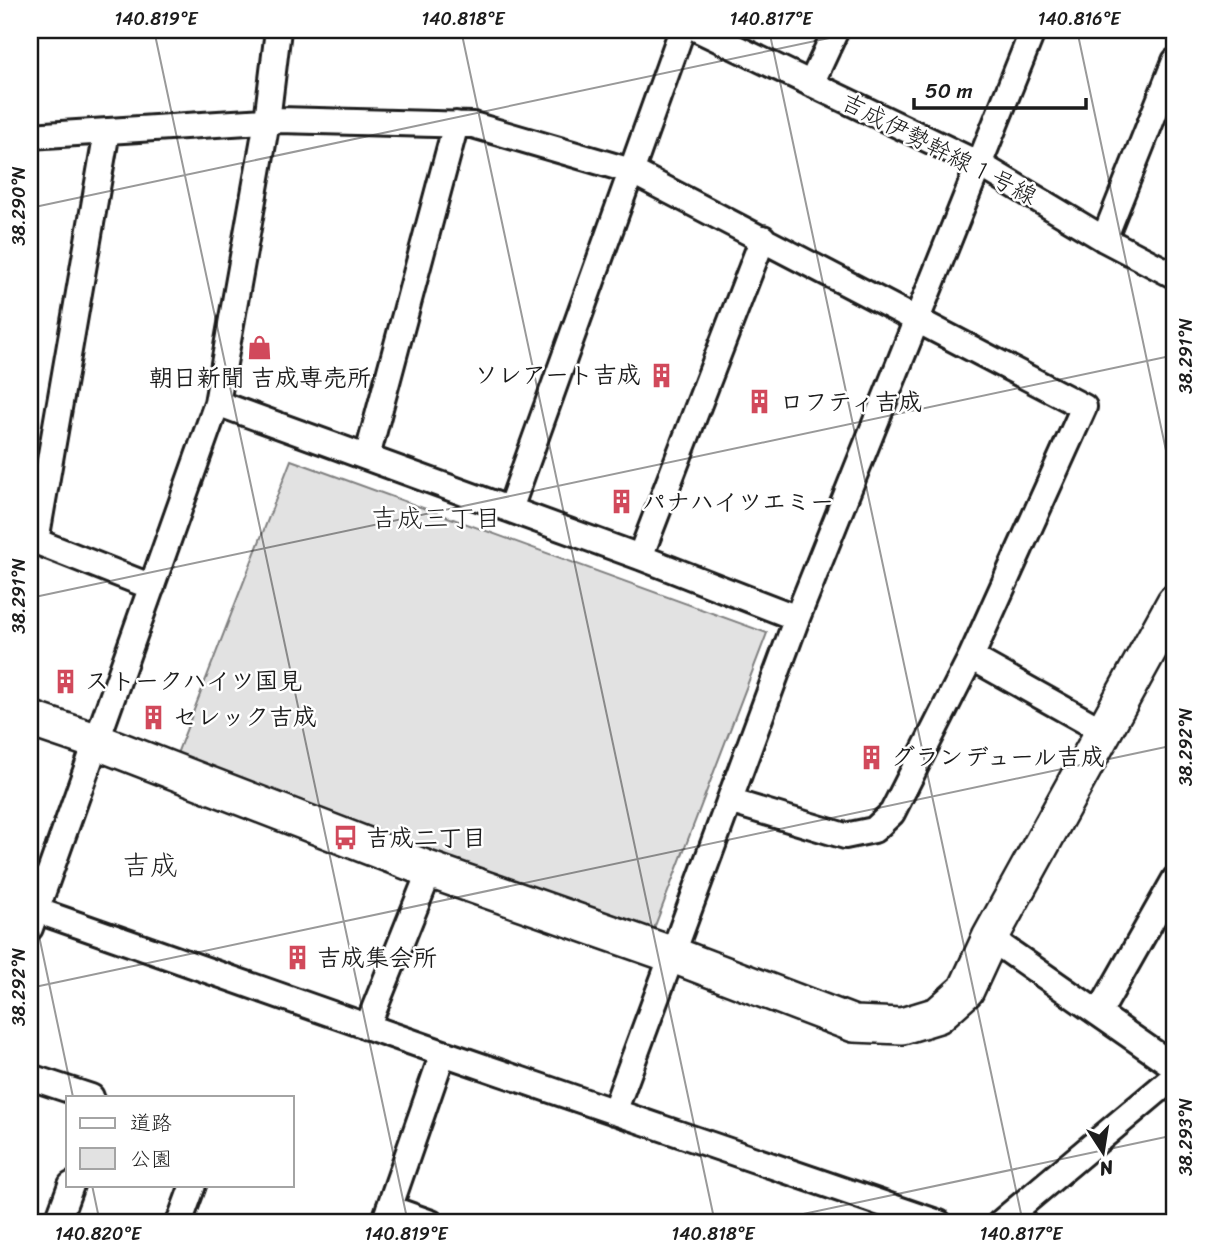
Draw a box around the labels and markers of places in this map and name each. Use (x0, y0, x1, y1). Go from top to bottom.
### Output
shop icon: 朝日新聞 吉成専売所 (246, 333, 274, 361)
place label: ソレアート吉成 (474, 354, 641, 396)
place label: 朝日新聞 吉成専売所 (149, 357, 371, 399)
building icon: ソレアート吉成 (647, 361, 675, 389)
place label: ロフティ吉成 (780, 381, 923, 423)
building icon: ロフティ吉成 (746, 388, 774, 416)
place label: パナハイツエミー (642, 481, 834, 523)
building icon: パナハイツエミー (608, 488, 636, 516)
place label: ストークハイツ国見 (85, 660, 302, 702)
building icon: ストークハイツ国見 (51, 667, 79, 695)
place label: セレック吉成 (173, 696, 317, 738)
building icon: セレック吉成 (139, 703, 167, 731)
place label: グランデュール吉成 (891, 736, 1105, 778)
building icon: グランデュール吉成 (857, 743, 885, 771)
place label: 吉成二丁目 (366, 817, 486, 859)
bus stop icon: 吉成二丁目 (332, 824, 360, 852)
place label: 吉成集会所 (317, 937, 437, 979)
building icon: 吉成集会所 (283, 944, 311, 972)

